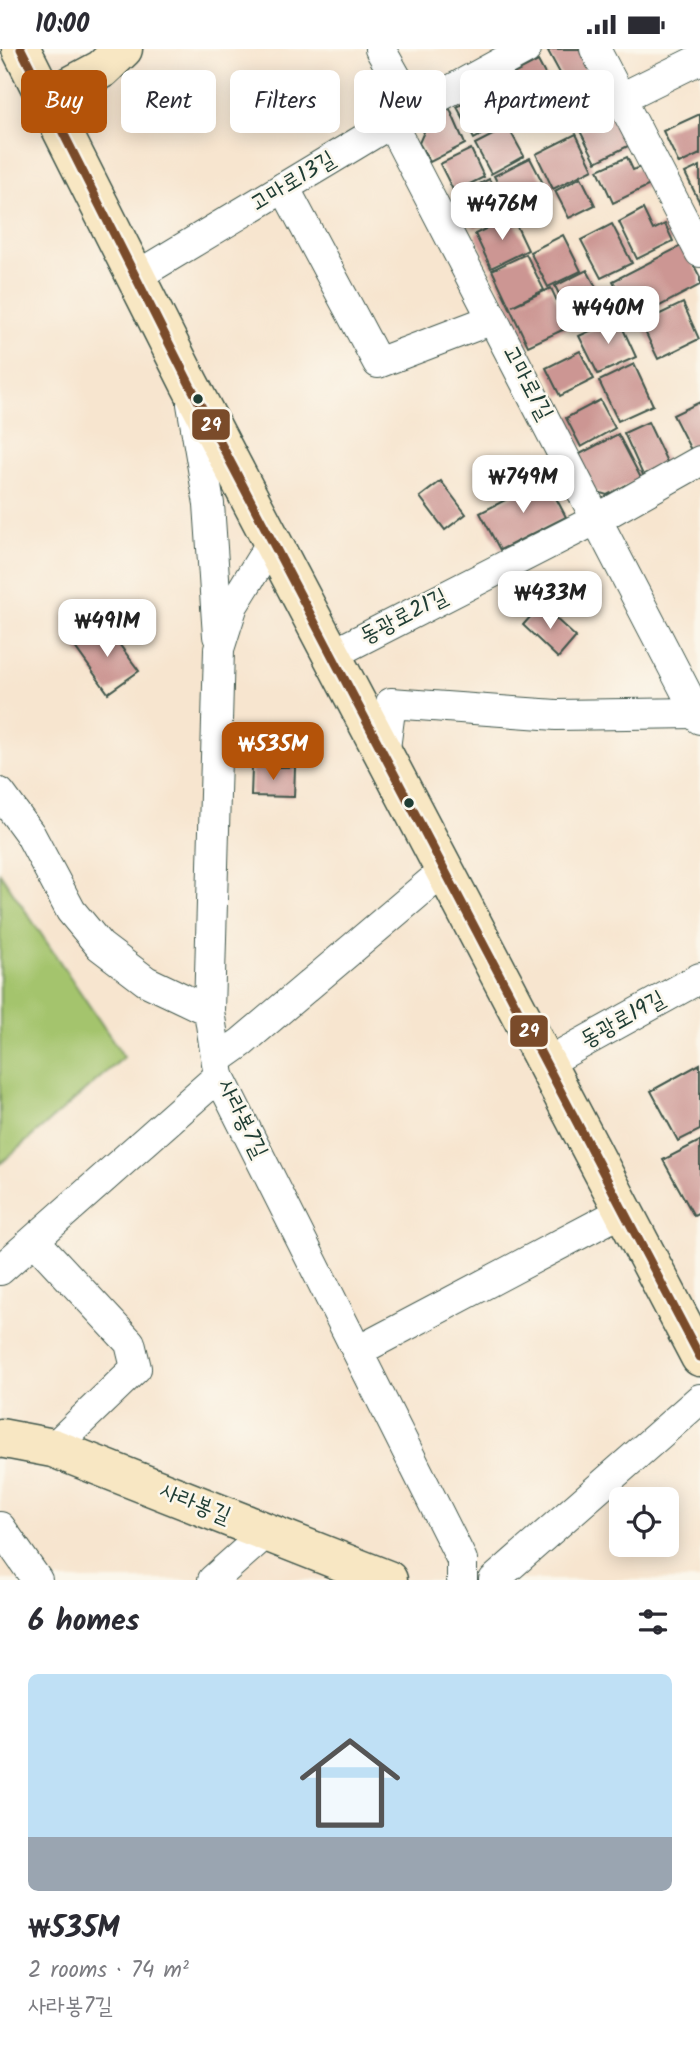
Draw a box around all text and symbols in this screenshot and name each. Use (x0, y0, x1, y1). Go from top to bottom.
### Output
text: 10:00 (35, 4, 89, 46)
chip: Buy (21, 70, 107, 133)
chip: Rent (121, 70, 216, 133)
chip: Filters (230, 70, 340, 133)
chip: New (354, 70, 446, 133)
chip: Apartment (460, 70, 614, 133)
street label: 고마로13길 (243, 142, 343, 222)
pin: ₩476M (453, 183, 551, 242)
text: ₩476M (467, 187, 537, 223)
pin: ₩440M (559, 287, 657, 346)
text: ₩440M (572, 291, 644, 327)
street label: 고마로1길 (492, 339, 562, 427)
unlabelled marker (191, 392, 205, 406)
line badge: 29 (191, 408, 231, 441)
text: 29 (201, 411, 222, 441)
pin: ₩749M (474, 455, 572, 515)
text: ₩749M (488, 460, 558, 496)
pin: ₩433M (501, 571, 599, 631)
text: ₩433M (514, 576, 586, 612)
street label: 동광로21길 (354, 579, 454, 655)
pin: ₩491M (58, 599, 156, 659)
text: ₩491M (74, 604, 140, 640)
pin: ₩535M (224, 723, 322, 782)
text: ₩535M (238, 727, 308, 763)
unlabelled marker (402, 796, 416, 810)
street label: 동광로19길 (574, 982, 672, 1058)
line badge: 29 (509, 1014, 549, 1048)
text: 29 (519, 1017, 540, 1047)
street label: 사라봉7길 (207, 1073, 277, 1165)
street label: 사라봉길 (154, 1473, 236, 1535)
map controls (609, 1487, 679, 1557)
button: locate (609, 1487, 679, 1557)
text: 6 homes (28, 1598, 140, 1646)
icon: filters (634, 1603, 672, 1641)
icon: home (287, 1720, 413, 1846)
text: ₩535M (28, 1905, 120, 1953)
text: 2 rooms · 74 m² (28, 1953, 189, 1989)
text: 사라봉7길 (28, 1989, 113, 2025)

